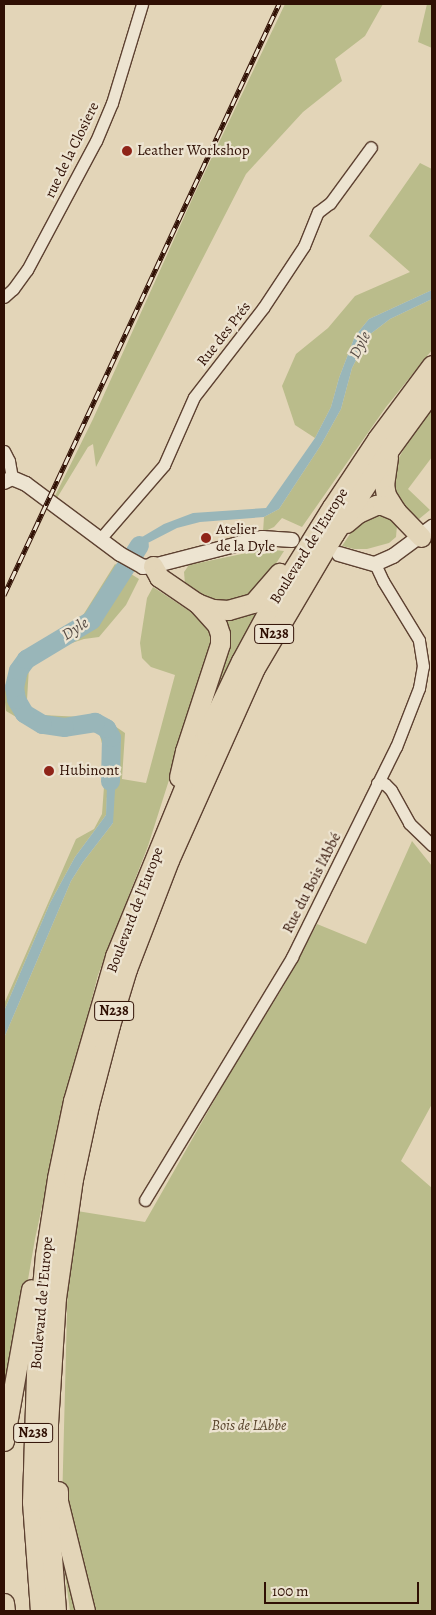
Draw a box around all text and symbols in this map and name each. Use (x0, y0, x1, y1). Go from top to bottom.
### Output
street label: rue de la Closiere (41, 99, 103, 201)
place label: Leather Workshop (137, 142, 250, 160)
marker: Leather Workshop (121, 145, 133, 157)
street label: Rue des Prés (193, 298, 255, 370)
water label: Dyle (345, 328, 375, 362)
street label: Boulevard de l'Europe (266, 485, 352, 607)
place label: Atelier de la Dyle (216, 520, 275, 555)
marker: Atelier de la Dyle (200, 532, 212, 544)
water label: Dyle (58, 613, 92, 645)
road number: N238 (254, 622, 294, 646)
place label: Hubinont (59, 762, 119, 780)
marker: Hubinont (43, 765, 55, 777)
street label: Rue du Bois l'Abbé (279, 830, 345, 936)
street label: Boulevard de l'Europe (103, 845, 167, 975)
road number: N238 (94, 999, 134, 1022)
street label: Boulevard de l'Europe (27, 1236, 57, 1370)
park label: Bois de L'Abbe (212, 1417, 286, 1435)
road number: N238 (13, 1422, 53, 1445)
scale bar (266, 1572, 421, 1604)
text: 100 m (272, 1581, 309, 1601)

